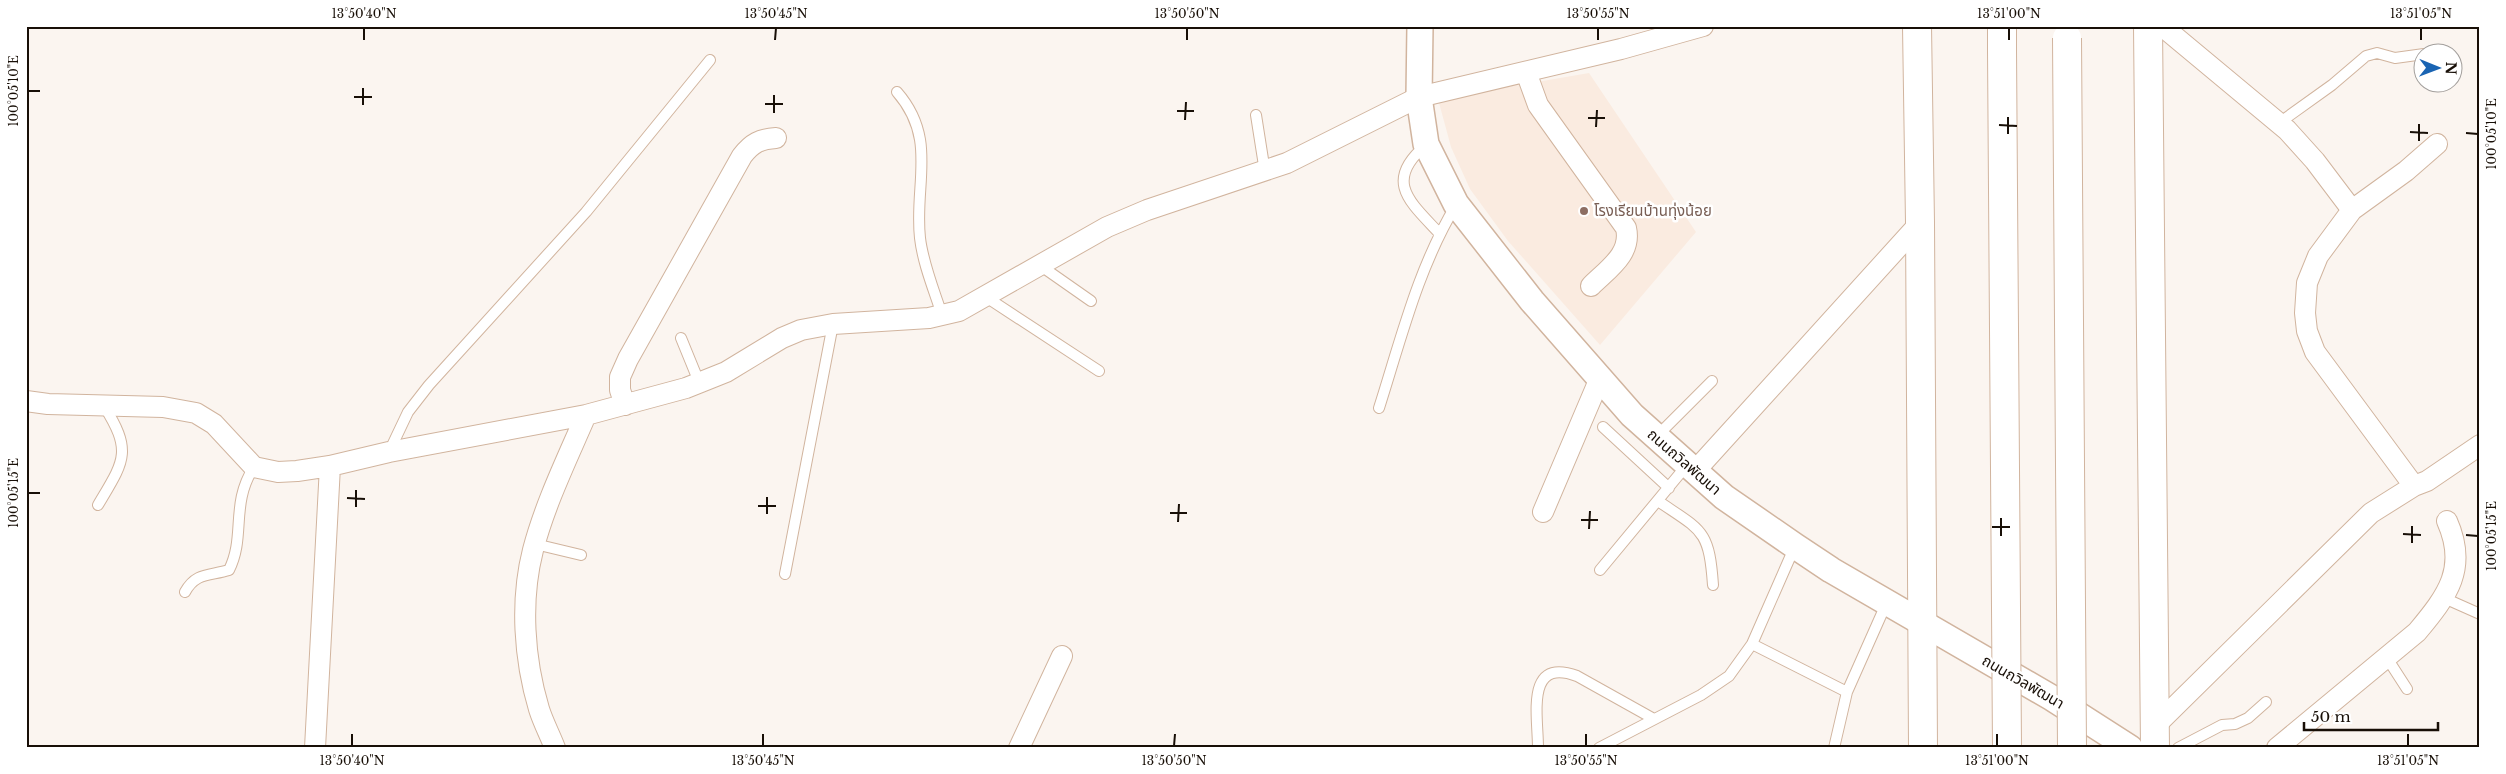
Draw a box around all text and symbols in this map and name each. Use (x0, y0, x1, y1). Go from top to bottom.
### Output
text: 13°50'40"N (332, 6, 397, 21)
text: 13°50'45"N (744, 6, 808, 21)
text: 13°50'50"N (1155, 6, 1220, 21)
text: 13°50'55"N (1566, 6, 1630, 21)
text: 13°51'00"N (1977, 6, 2041, 21)
text: 13°51'05"N (2390, 6, 2452, 21)
north arrow (2414, 42, 2464, 92)
text: 100°05'10"E (6, 55, 21, 127)
text: N (2442, 61, 2460, 75)
text: 100°05'10"E (2484, 98, 2499, 170)
place label: โรงเรียนบ้านทุ่งน้อย (1594, 201, 1712, 220)
marker: โรงเรียนบ้านทุ่งน้อย (1578, 205, 1590, 217)
street label: ถนนถวิลพัฒนา (1644, 424, 1725, 499)
text: 100°05'15"E (6, 458, 21, 528)
text: 100°05'15"E (2484, 501, 2499, 571)
street label: ถนนถวิลพัฒนา (1979, 650, 2068, 713)
scale bar (2304, 699, 2437, 731)
text: 50 m (2311, 707, 2351, 726)
text: 13°50'40"N (320, 753, 385, 768)
text: 13°50'45"N (731, 753, 795, 768)
text: 13°50'50"N (1142, 753, 1207, 768)
text: 13°50'55"N (1554, 753, 1618, 768)
text: 13°51'00"N (1965, 753, 2029, 768)
text: 13°51'05"N (2377, 753, 2439, 768)

